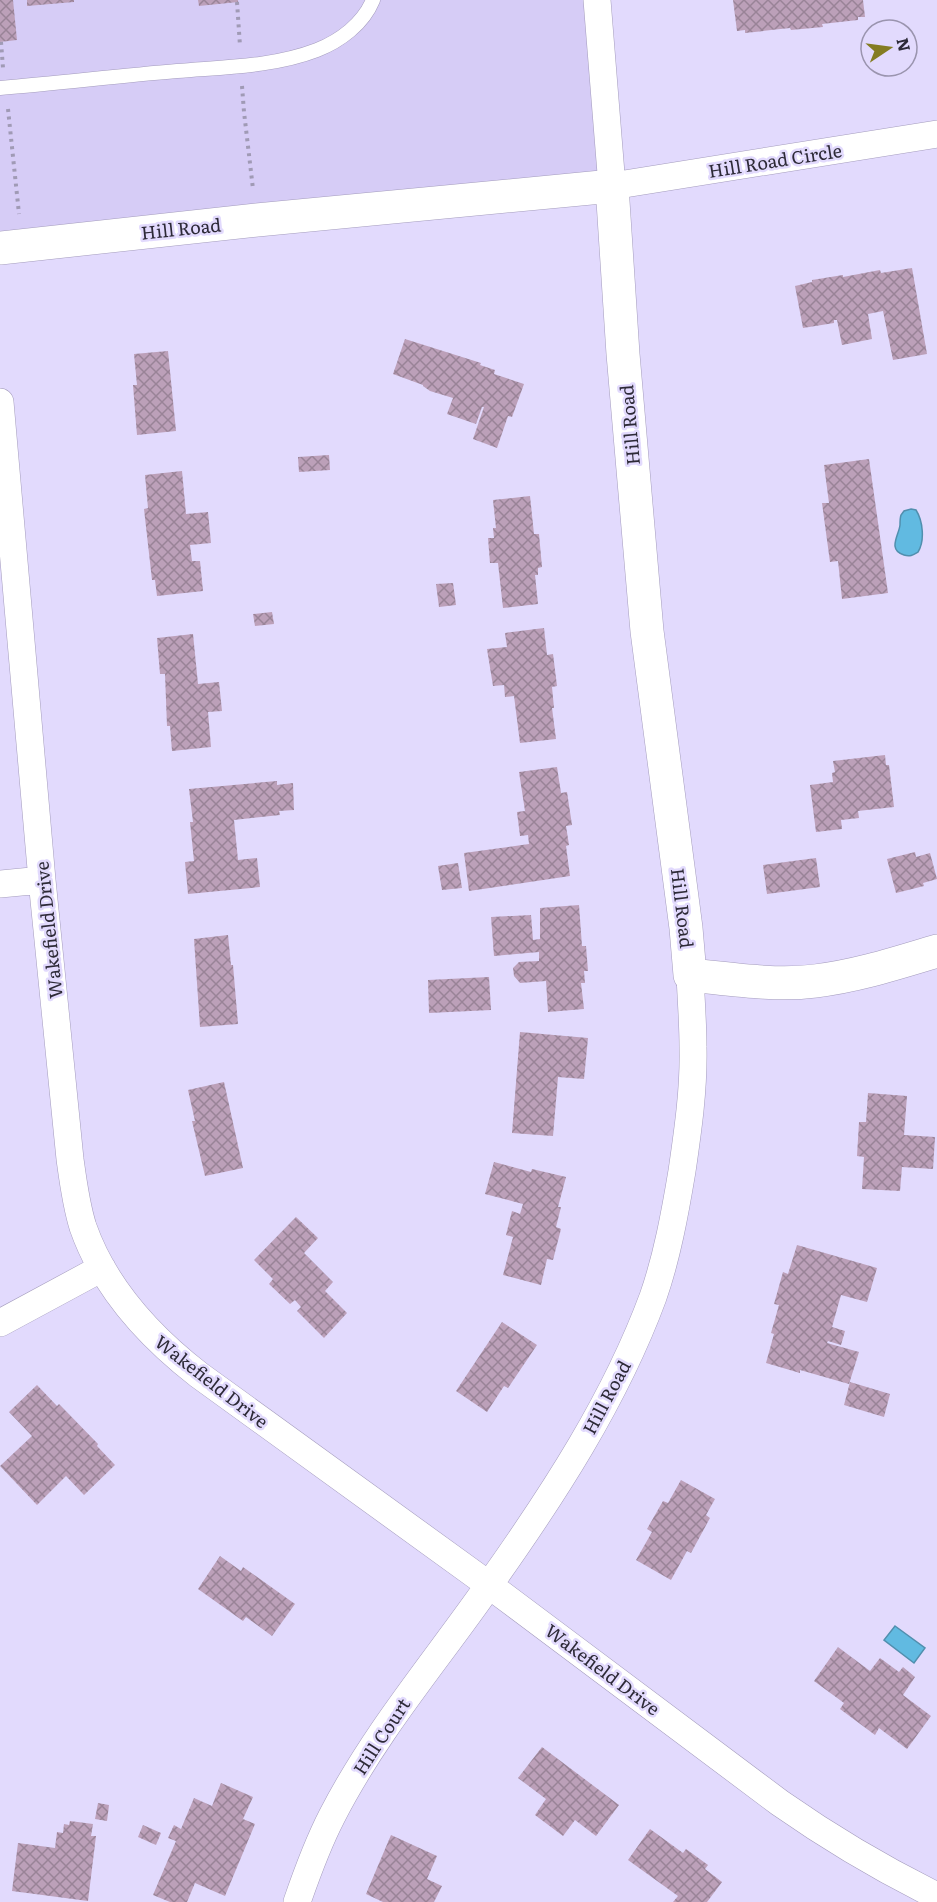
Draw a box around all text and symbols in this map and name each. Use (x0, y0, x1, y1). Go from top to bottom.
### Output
north arrow (859, 18, 919, 78)
text: N (891, 35, 918, 54)
street label: Hill Road Circle (706, 136, 844, 184)
street label: Hill Road (140, 210, 222, 246)
street label: Hill Road (612, 384, 646, 466)
street label: Wakefield Drive (27, 860, 69, 1000)
street label: Hill Road (665, 866, 701, 950)
street label: Wakefield Drive (149, 1328, 275, 1434)
street label: Hill Road (575, 1355, 637, 1439)
street label: Wakefield Drive (540, 1617, 666, 1721)
street label: Hill Court (346, 1692, 416, 1780)

